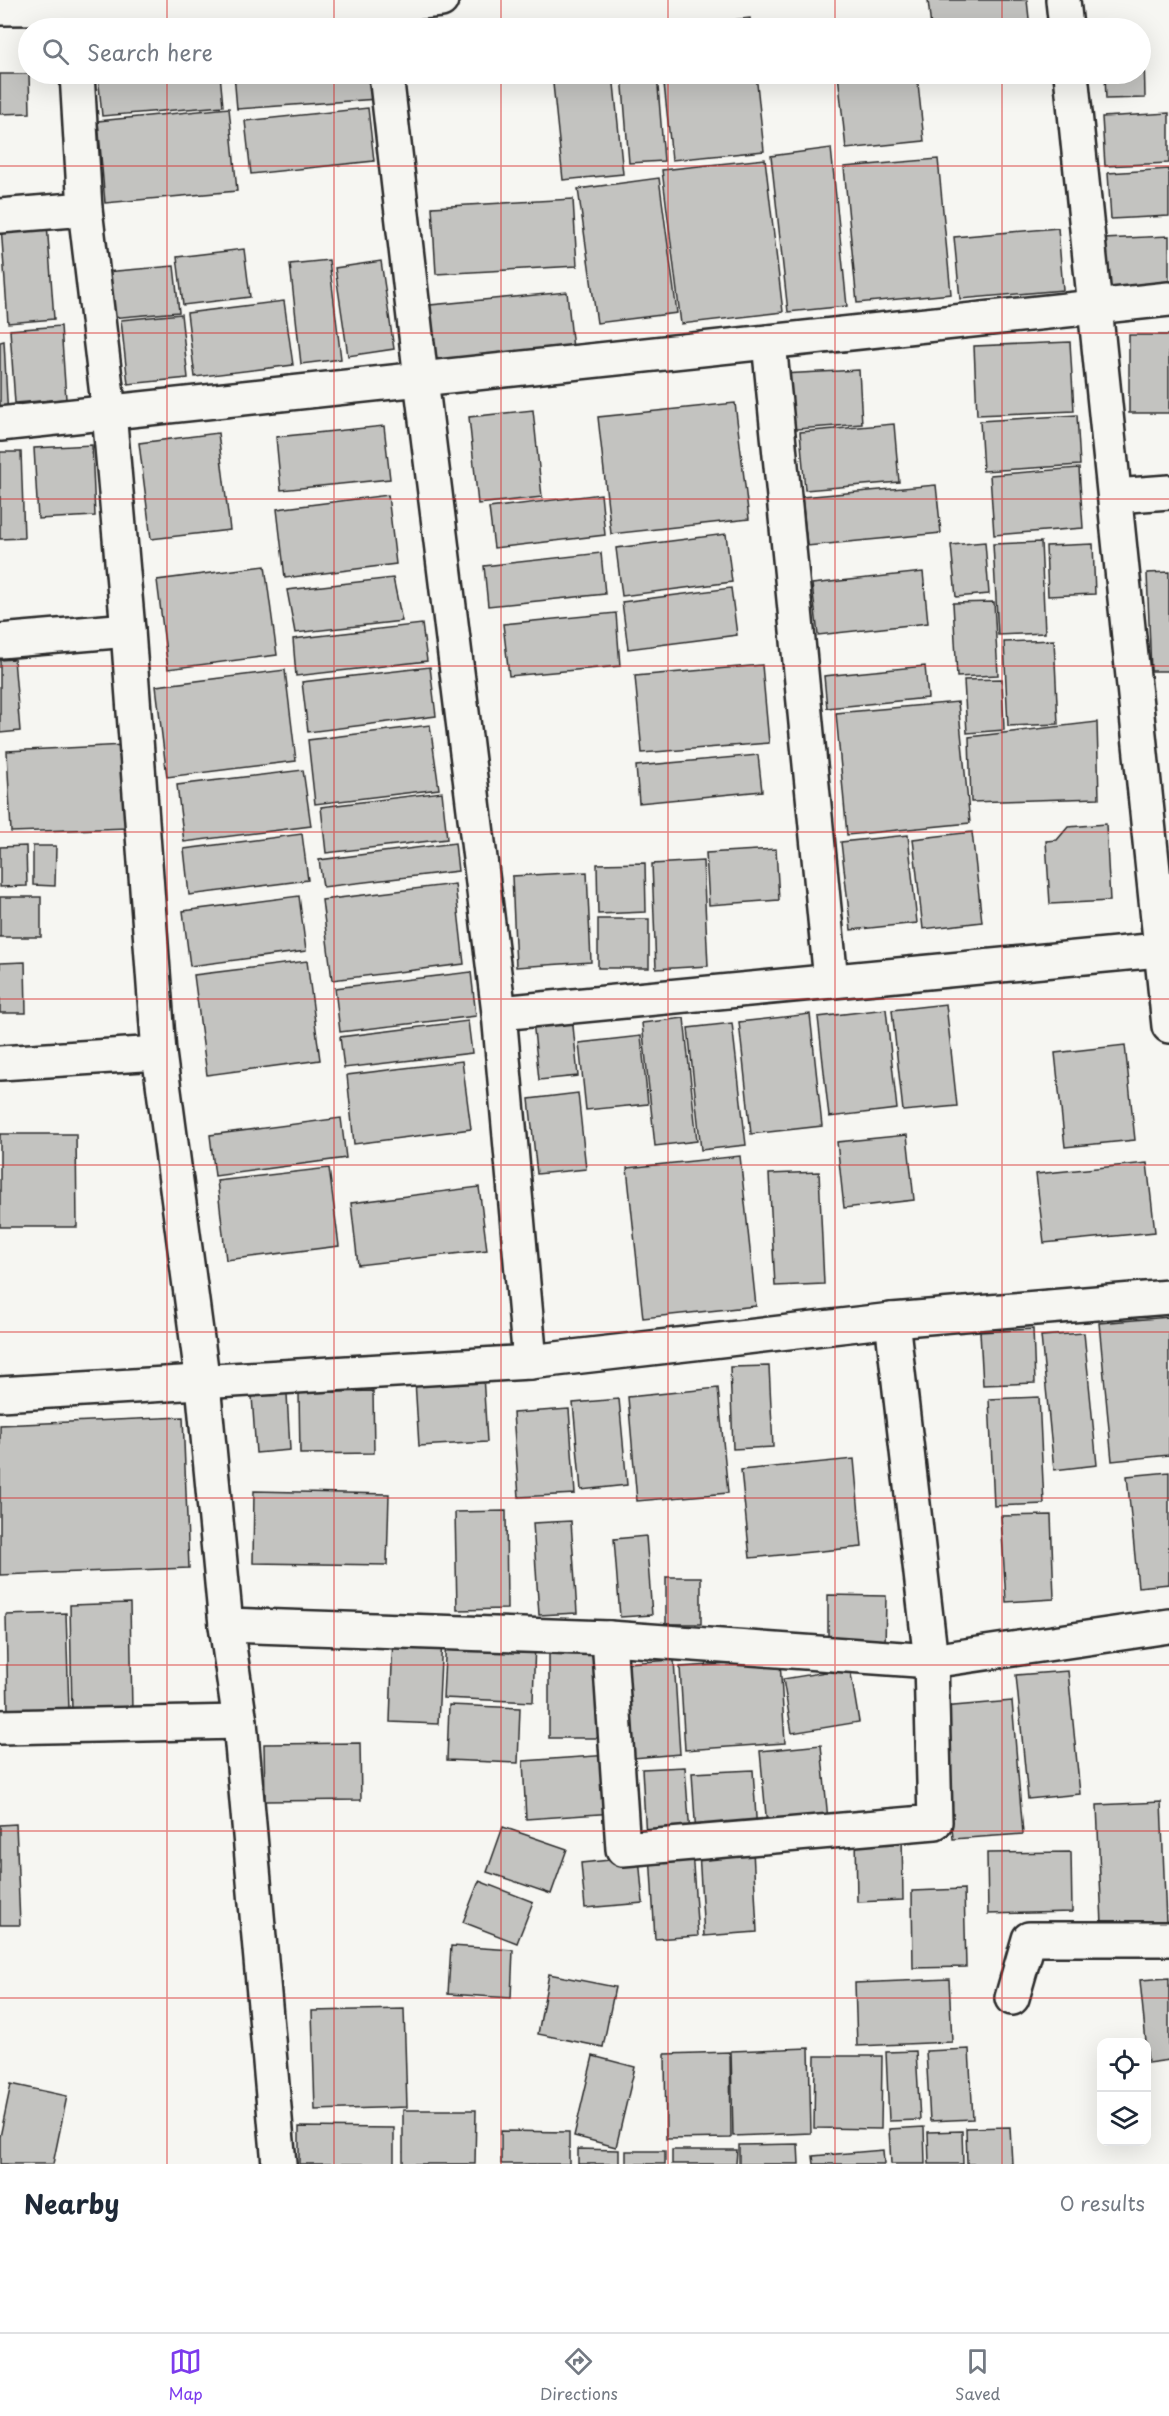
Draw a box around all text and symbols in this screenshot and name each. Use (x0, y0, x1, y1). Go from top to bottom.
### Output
search box (18, 18, 1151, 84)
icon: search (39, 35, 72, 68)
text: Search here (87, 35, 213, 68)
map controls (1097, 2038, 1151, 2146)
button: locate (1097, 2038, 1151, 2092)
button: layers (1097, 2092, 1151, 2146)
text: Nearby (24, 2184, 119, 2223)
text: 0 results (1060, 2188, 1145, 2218)
tab: Map (169, 2345, 203, 2405)
tab: Directions (540, 2345, 618, 2405)
tab: Saved (955, 2345, 1000, 2405)

